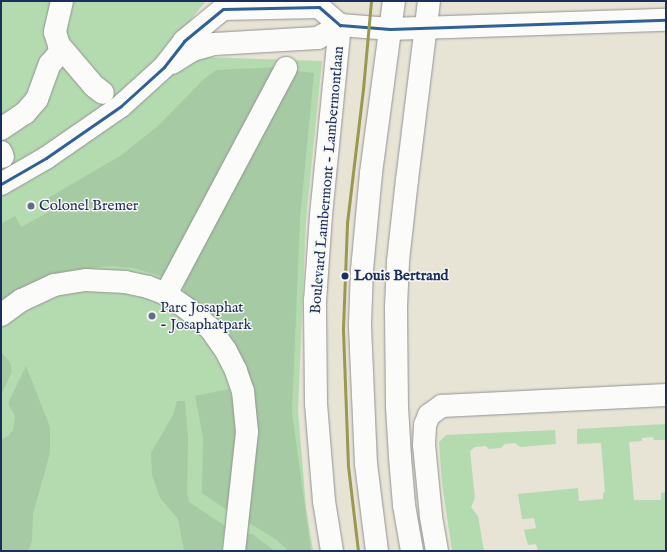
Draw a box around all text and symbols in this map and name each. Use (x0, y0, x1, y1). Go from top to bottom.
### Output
street label: Boulevard Lambermont - Lambermontlaan (306, 45, 348, 315)
place label: Colonel Bremer (39, 197, 138, 215)
marker: Colonel Bremer (26, 201, 36, 211)
place label: Louis Bertrand (354, 267, 449, 285)
marker: Louis Bertrand (339, 270, 351, 282)
place label: Parc Josaphat - Josaphatpark (160, 298, 252, 333)
marker: Parc Josaphat - Josaphatpark (147, 311, 157, 321)

